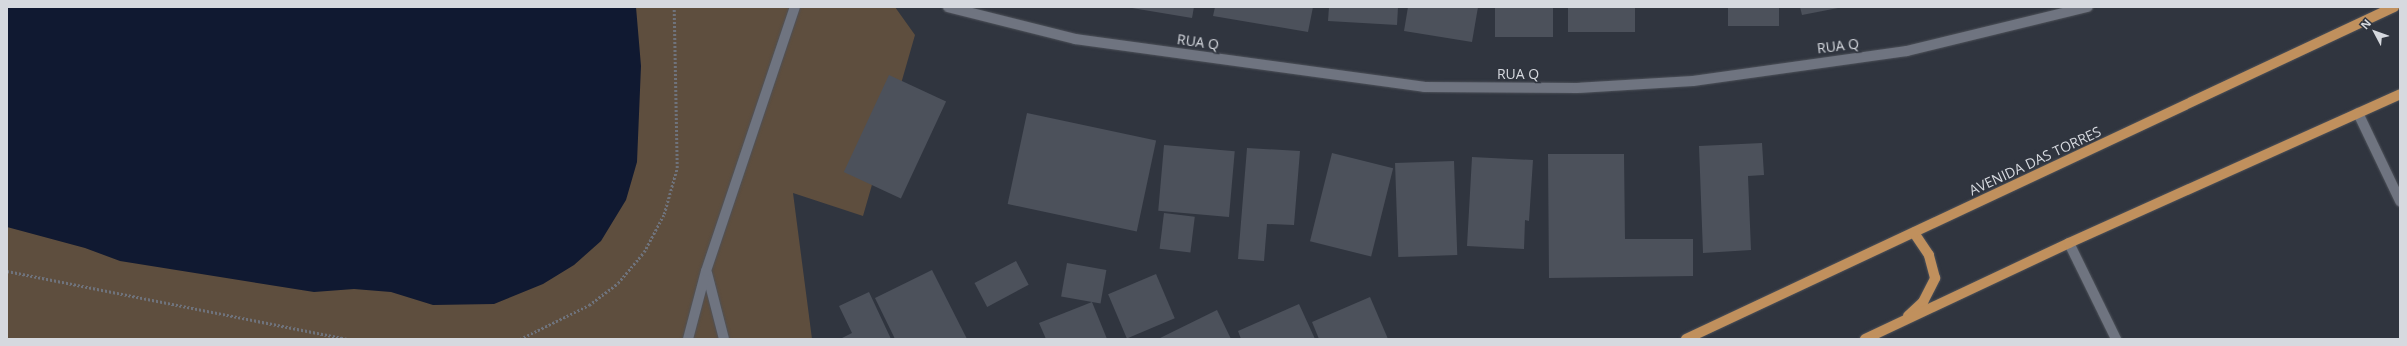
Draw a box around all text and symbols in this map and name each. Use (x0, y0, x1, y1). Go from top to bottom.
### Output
north arrow (2355, 12, 2395, 52)
text: N (2357, 16, 2374, 32)
street label: RUA Q (1176, 31, 1220, 53)
street label: RUA Q (1816, 35, 1860, 57)
street label: RUA Q (1497, 66, 1539, 82)
street label: AVENIDA DAS TORRES (1966, 123, 2104, 199)

